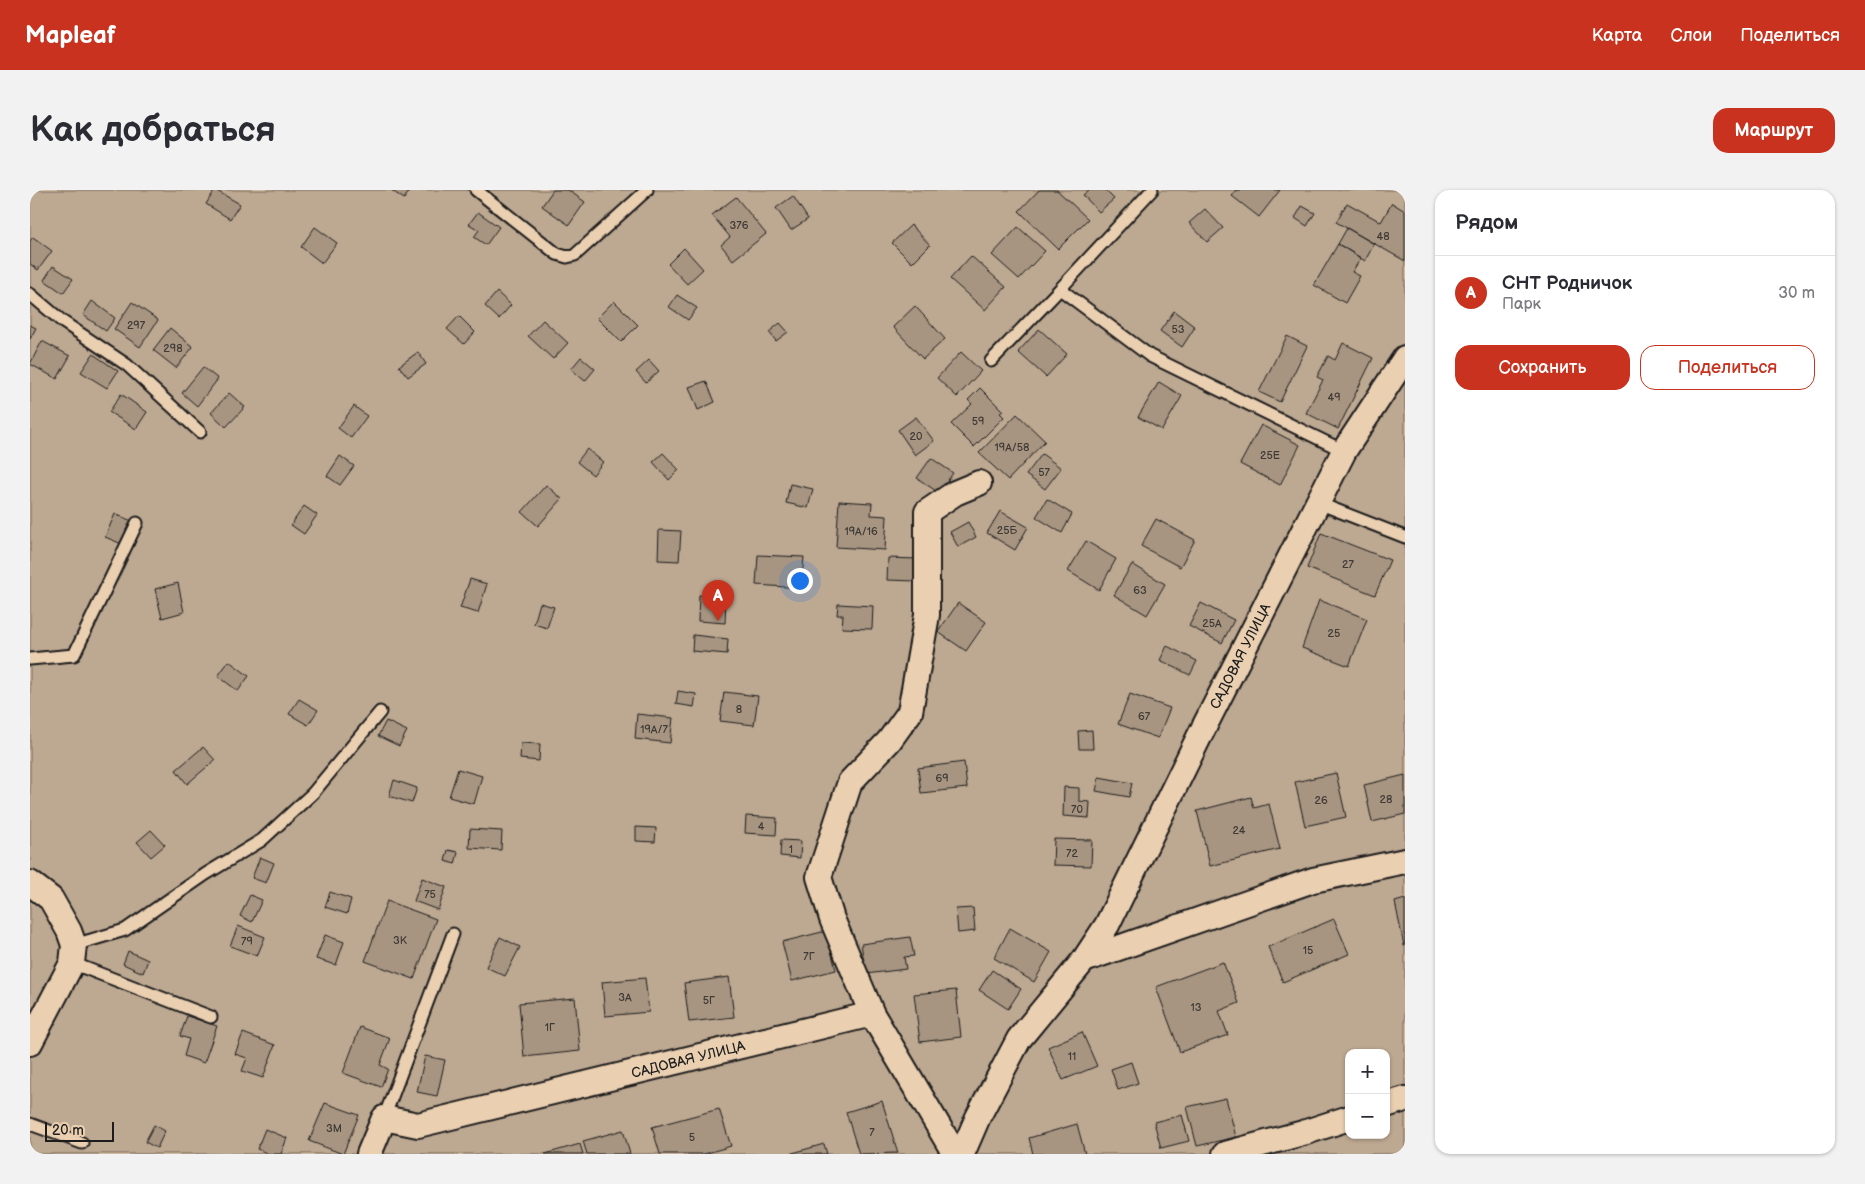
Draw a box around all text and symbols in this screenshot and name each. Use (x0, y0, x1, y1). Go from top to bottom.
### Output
text: Mapleaf (25, 21, 116, 50)
text: Карта (1592, 25, 1642, 46)
text: Слои (1670, 25, 1712, 46)
text: Поделиться (1740, 25, 1840, 46)
button: Маршрут (1713, 108, 1835, 153)
text: Как добраться (30, 109, 276, 152)
text: Рядом (1455, 210, 1518, 235)
house number: 376 (730, 219, 749, 232)
house number: 48 (1376, 230, 1390, 243)
text: СНТ Родничок (1502, 272, 1632, 295)
text: A (1466, 284, 1476, 303)
text: 30 m (1778, 284, 1815, 303)
text: Парк (1502, 295, 1541, 314)
house number: 297 (127, 319, 146, 332)
house number: 53 (1171, 323, 1185, 336)
house number: 298 (163, 342, 183, 355)
button: Сохранить (1455, 345, 1630, 390)
button: Поделиться (1640, 345, 1815, 390)
house number: 49 (1327, 391, 1341, 404)
house number: 59 (972, 415, 984, 428)
house number: 20 (910, 430, 923, 443)
house number: 19А/58 (995, 441, 1029, 454)
house number: 25Е (1260, 449, 1280, 462)
house number: 57 (1038, 466, 1050, 479)
house number: 25Б (997, 524, 1018, 537)
house number: 19А/16 (844, 525, 878, 538)
house number: 27 (1342, 558, 1355, 571)
your location (787, 568, 813, 594)
pin: A (702, 580, 734, 621)
house number: 63 (1133, 584, 1147, 597)
street label: САДОВАЯ УЛИЦА (1206, 600, 1275, 712)
house number: 25А (1202, 617, 1222, 630)
house number: 25 (1328, 627, 1340, 640)
house number: 8 (736, 703, 742, 716)
house number: 67 (1138, 710, 1151, 723)
house number: 19А/7 (640, 723, 668, 736)
house number: 69 (935, 772, 949, 785)
house number: 28 (1380, 793, 1392, 806)
house number: 26 (1314, 794, 1328, 807)
house number: 70 (1071, 803, 1083, 816)
house number: 4 (758, 820, 765, 833)
house number: 24 (1232, 824, 1246, 837)
house number: 1 (789, 843, 793, 856)
house number: 72 (1066, 847, 1078, 860)
house number: 75 (424, 888, 436, 901)
house number: 3К (393, 934, 408, 947)
house number: 79 (241, 935, 253, 948)
house number: 15 (1303, 944, 1313, 957)
house number: 7Г (803, 950, 815, 963)
house number: 3А (618, 991, 632, 1004)
house number: 5Г (703, 994, 715, 1007)
house number: 13 (1190, 1001, 1202, 1014)
house number: 1Г (545, 1021, 555, 1034)
street label: САДОВАЯ УЛИЦА (630, 1037, 747, 1082)
map controls (1345, 1049, 1390, 1139)
button: + (1345, 1049, 1390, 1094)
house number: 11 (1068, 1050, 1076, 1063)
button: − (1345, 1094, 1390, 1139)
scale bar (45, 1119, 114, 1142)
text: 20 m (52, 1122, 84, 1139)
house number: 3М (326, 1122, 342, 1135)
house number: 7 (869, 1126, 875, 1139)
house number: 5 (689, 1131, 695, 1144)

